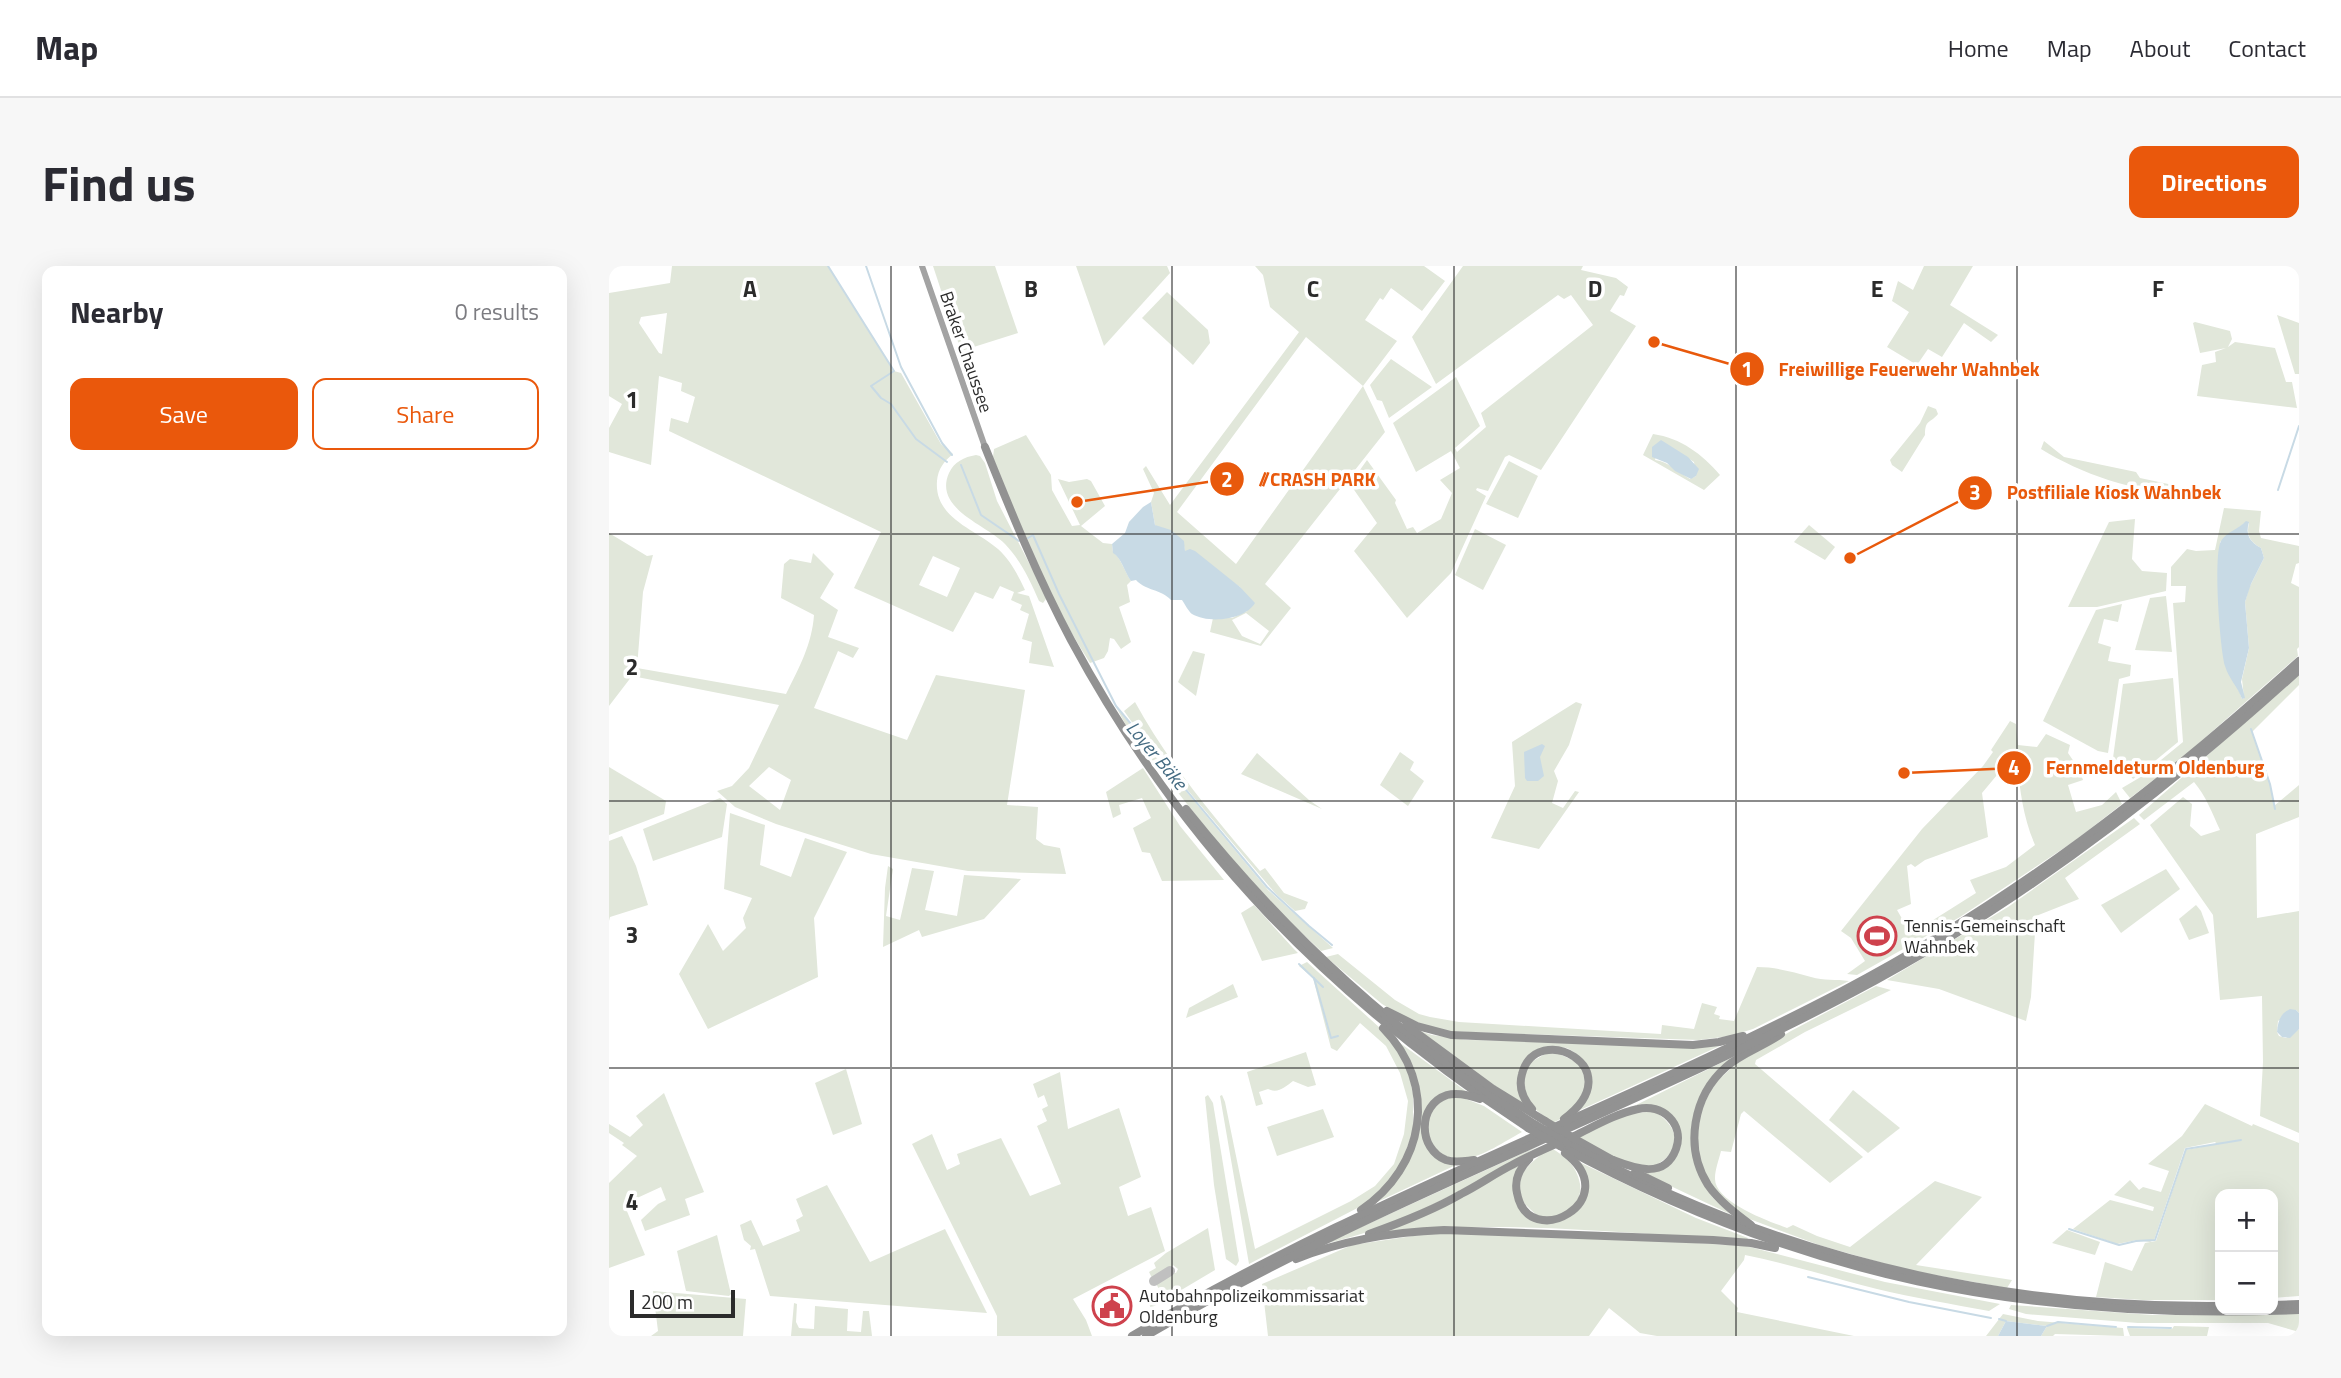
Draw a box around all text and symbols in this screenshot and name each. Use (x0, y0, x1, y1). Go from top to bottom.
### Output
text: Map (35, 23, 98, 73)
text: Home (1948, 30, 2009, 66)
text: Map (2047, 30, 2092, 66)
text: About (2130, 30, 2190, 66)
text: Contact (2228, 30, 2306, 66)
text: Find us (42, 145, 196, 220)
button: Directions (2129, 146, 2299, 218)
text: A (743, 271, 757, 306)
text: B (1024, 271, 1038, 306)
text: C (1307, 271, 1319, 306)
text: D (1588, 271, 1602, 306)
text: E (1871, 271, 1883, 306)
text: F (2152, 271, 2164, 306)
street label: Braker Chaussee (933, 287, 1000, 416)
text: Nearby (70, 289, 163, 335)
text: 0 results (455, 294, 539, 329)
callout: Freiwillige Feuerwehr Wahnbek (1729, 349, 2053, 389)
text: 1 (1741, 353, 1753, 385)
text: Freiwillige Feuerwehr Wahnbek (1779, 354, 2040, 383)
button: Save (70, 378, 298, 450)
button: Share (312, 378, 539, 450)
text: 1 (626, 382, 638, 417)
callout: //CRASH PARK (1209, 459, 1390, 499)
text: 2 (1221, 463, 1233, 495)
text: //CRASH PARK (1258, 464, 1376, 493)
callout: Postfiliale Kiosk Wahnbek (1958, 473, 2236, 513)
text: 3 (1969, 476, 1981, 508)
text: Postfiliale Kiosk Wahnbek (2007, 477, 2222, 506)
text: 2 (626, 649, 638, 684)
water label: Loyer Bäke (1120, 714, 1196, 796)
callout: Fernmeldeturm Oldenburg (1997, 748, 2278, 788)
text: 4 (2008, 751, 2020, 783)
text: Fernmeldeturm Oldenburg (2046, 752, 2264, 781)
place label: Tennis-Gemeinschaft Wahnbek (1904, 912, 2066, 960)
sports icon: Tennis-Gemeinschaft Wahnbek (1856, 915, 1898, 957)
text: 3 (626, 917, 638, 952)
text: 4 (626, 1184, 638, 1219)
map controls (2215, 1189, 2278, 1315)
button: + (2215, 1189, 2278, 1252)
button: − (2215, 1252, 2278, 1315)
place label: Autobahnpolizeikommissariat Oldenburg (1139, 1282, 1365, 1330)
public building icon: Autobahnpolizeikommissariat Oldenburg (1091, 1285, 1133, 1327)
scale bar (630, 1287, 735, 1319)
text: 200 m (641, 1287, 693, 1316)

